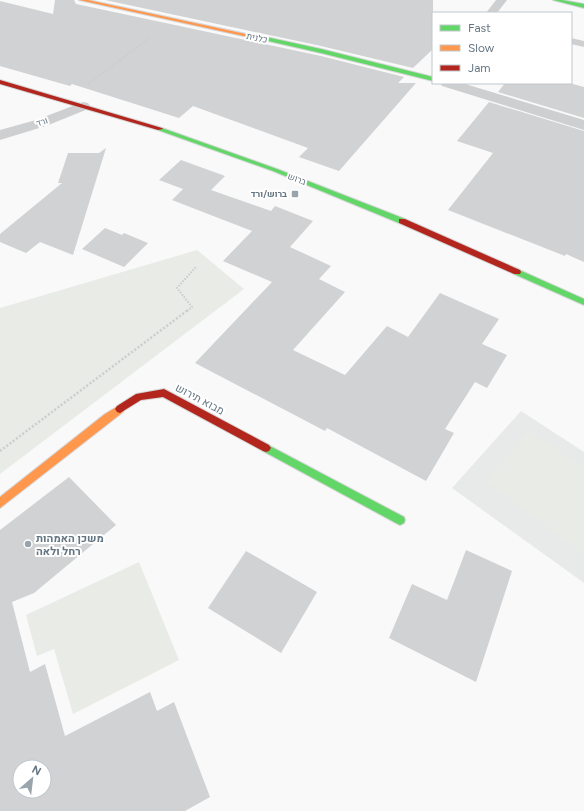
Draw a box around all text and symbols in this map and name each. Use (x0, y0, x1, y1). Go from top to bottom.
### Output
legend (432, 12, 572, 84)
text: Fast (468, 21, 491, 35)
street label: כלנית (246, 30, 269, 45)
text: Slow (468, 41, 495, 55)
text: Jam (468, 61, 491, 75)
street label: ורד (34, 114, 49, 129)
street label: ברוש (286, 170, 308, 187)
place label: ברוש/ורד (251, 188, 287, 199)
marker: ברוש/ורד (290, 189, 300, 199)
street label: מבוא תירוש (173, 381, 226, 418)
place label: משכן האמהות רחל ולאה (36, 532, 104, 558)
marker: משכן האמהות רחל ולאה (23, 539, 33, 549)
north arrow (12, 759, 52, 799)
text: N (30, 763, 43, 778)

